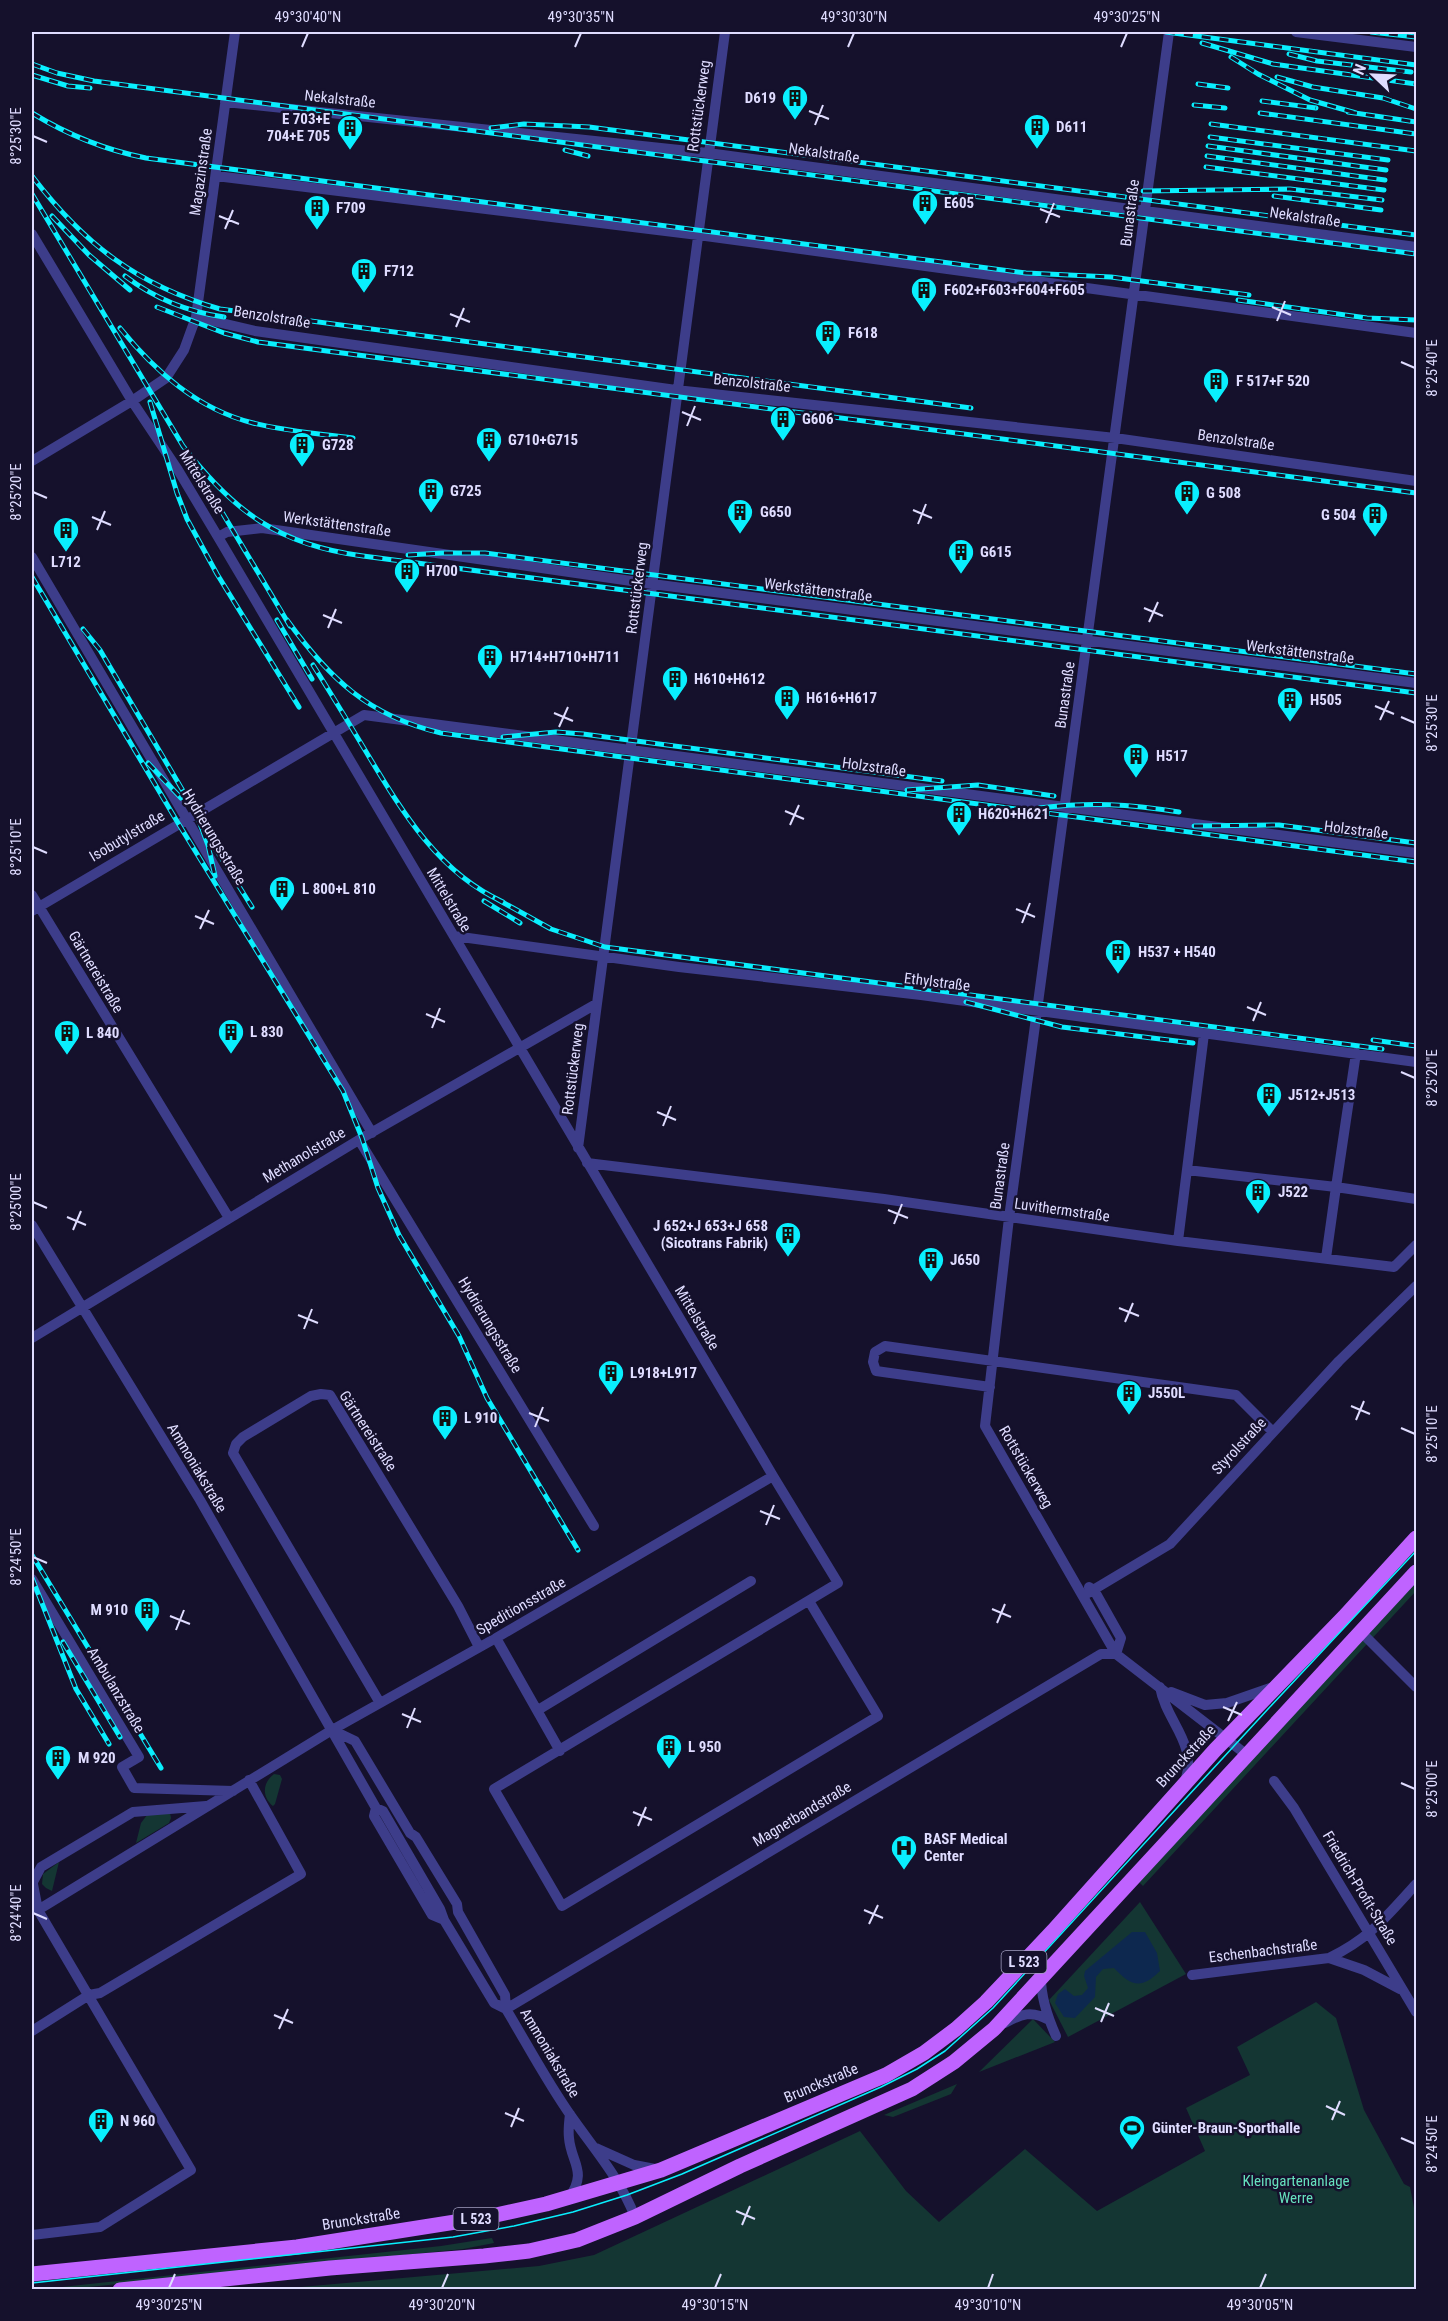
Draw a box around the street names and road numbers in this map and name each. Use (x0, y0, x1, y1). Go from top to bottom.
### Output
street label: Rottstückerweg (684, 59, 714, 153)
street label: Nekalstraße (304, 86, 376, 112)
street label: Magazinstraße (186, 127, 216, 217)
street label: Nekalstraße (787, 139, 861, 167)
street label: Bunastraße (1117, 178, 1143, 248)
street label: Nekalstraße (1268, 203, 1342, 231)
street label: Benzolstraße (232, 302, 312, 332)
street label: Benzolstraße (713, 370, 791, 396)
street label: Benzolstraße (1196, 426, 1276, 454)
street label: Mittelstraße (175, 447, 229, 517)
street label: Werkstättenstraße (282, 508, 392, 540)
street label: Rottstückerweg (622, 541, 652, 635)
street label: Werkstättenstraße (763, 574, 873, 606)
street label: Werkstättenstraße (1245, 636, 1355, 668)
street label: Bunastraße (1051, 660, 1079, 730)
street label: Holzstraße (841, 754, 907, 780)
street label: Hydrierungsstraße (178, 786, 250, 888)
street label: Isobutylstraße (86, 807, 168, 865)
street label: Holzstraße (1323, 817, 1389, 843)
street label: Mittelstraße (423, 865, 475, 935)
street label: Gärtnereistraße (65, 928, 127, 1016)
street label: Ethylstraße (903, 969, 971, 995)
street label: Rottstückerweg (558, 1022, 588, 1116)
street label: Methanolstraße (259, 1123, 349, 1187)
street label: Bunastraße (986, 1141, 1014, 1211)
street label: Luvithermstraße (1013, 1194, 1111, 1226)
street label: Hydrierungsstraße (454, 1274, 526, 1376)
street label: Mittelstraße (671, 1283, 723, 1353)
street label: Gärtnereistraße (335, 1387, 401, 1475)
street label: Styrolstraße (1208, 1414, 1270, 1478)
street label: Ammoniakstraße (163, 1420, 231, 1516)
street label: Rottstückerweg (995, 1423, 1057, 1511)
street label: Speditionsstraße (473, 1573, 569, 1639)
street label: Ambulanzstraße (83, 1644, 149, 1736)
street label: Brunckstraße (1153, 1721, 1219, 1791)
street label: Magnetbandstraße (750, 1778, 854, 1850)
street label: Friedrich-Profit-Straße (1319, 1828, 1401, 1948)
street label: Eschenbachstraße (1208, 1935, 1318, 1967)
road number: L 523 (1002, 1951, 1046, 1973)
street label: Ammoniakstraße (516, 2005, 584, 2101)
street label: Brunckstraße (781, 2059, 861, 2107)
street label: Brunckstraße (321, 2204, 401, 2234)
road number: L 523 (454, 2208, 498, 2230)

